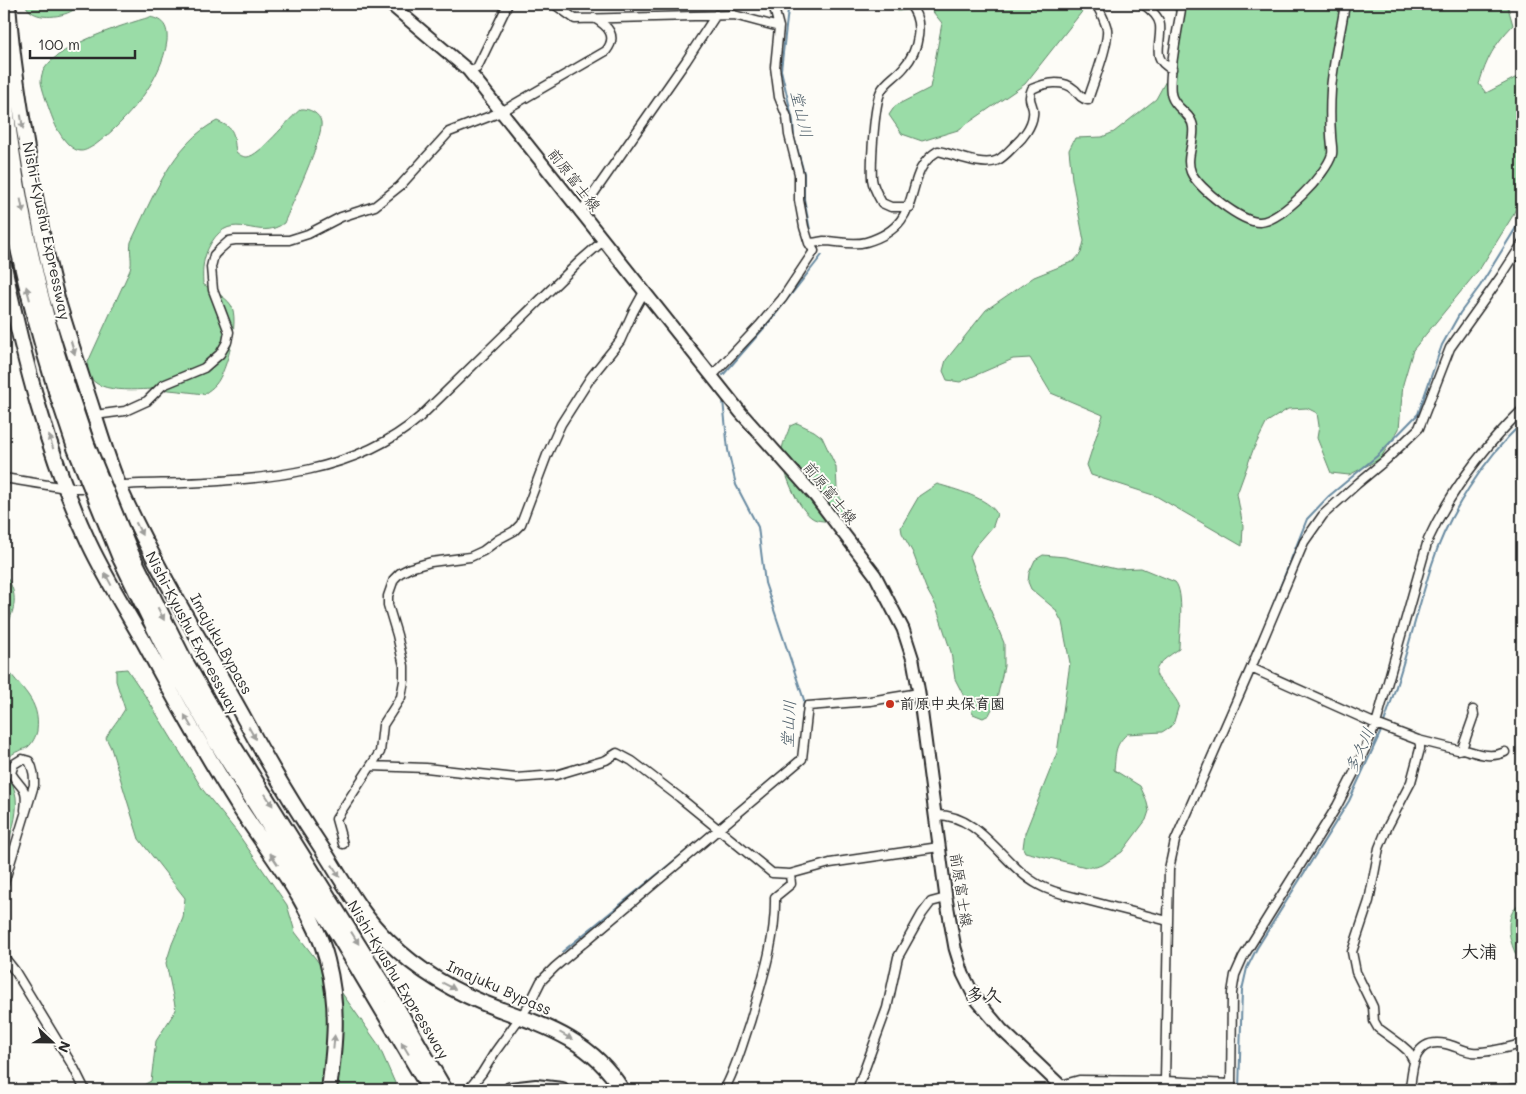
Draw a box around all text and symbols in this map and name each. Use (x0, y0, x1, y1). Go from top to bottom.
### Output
scale bar (30, 28, 135, 60)
text: 100 m (38, 34, 80, 54)
water label: 堂山川 (787, 88, 818, 140)
one-way arrow (18, 114, 26, 130)
street label: Nishi-Kyushu Expressway (18, 140, 76, 322)
street label: 前原富士線 (544, 144, 606, 215)
one-way arrow (18, 198, 26, 214)
one-way arrow (24, 286, 32, 301)
one-way arrow (69, 341, 77, 356)
one-way arrow (46, 434, 54, 449)
street label: 前原富士線 (799, 457, 862, 528)
one-way arrow (135, 522, 143, 536)
street label: Nishi-Kyushu Expressway (141, 548, 244, 718)
one-way arrow (104, 572, 113, 586)
street label: Imajuku Bypass (186, 590, 258, 698)
one-way arrow (157, 607, 165, 622)
place label: 前原中央保育園 (900, 693, 1005, 713)
marker: 前原中央保育園 (884, 698, 896, 710)
water label: 堂山川 (776, 699, 799, 748)
one-way arrow (184, 714, 193, 727)
water label: 多久川 (1339, 724, 1378, 776)
one-way arrow (247, 726, 256, 739)
one-way arrow (264, 794, 273, 807)
street label: 前原富士線 (946, 851, 978, 928)
one-way arrow (269, 852, 278, 866)
one-way arrow (331, 865, 341, 878)
street label: Nishi-Kyushu Expressway (343, 896, 454, 1063)
one-way arrow (350, 931, 359, 945)
district label: 大浦 (1461, 939, 1497, 963)
street label: Imajuku Bypass (444, 955, 555, 1019)
one-way arrow (442, 982, 456, 990)
district label: 多久 (966, 982, 1002, 1006)
north arrow (28, 1016, 78, 1066)
one-way arrow (559, 1032, 572, 1041)
one-way arrow (331, 1033, 339, 1049)
text: N (54, 1039, 75, 1056)
one-way arrow (401, 1042, 410, 1055)

